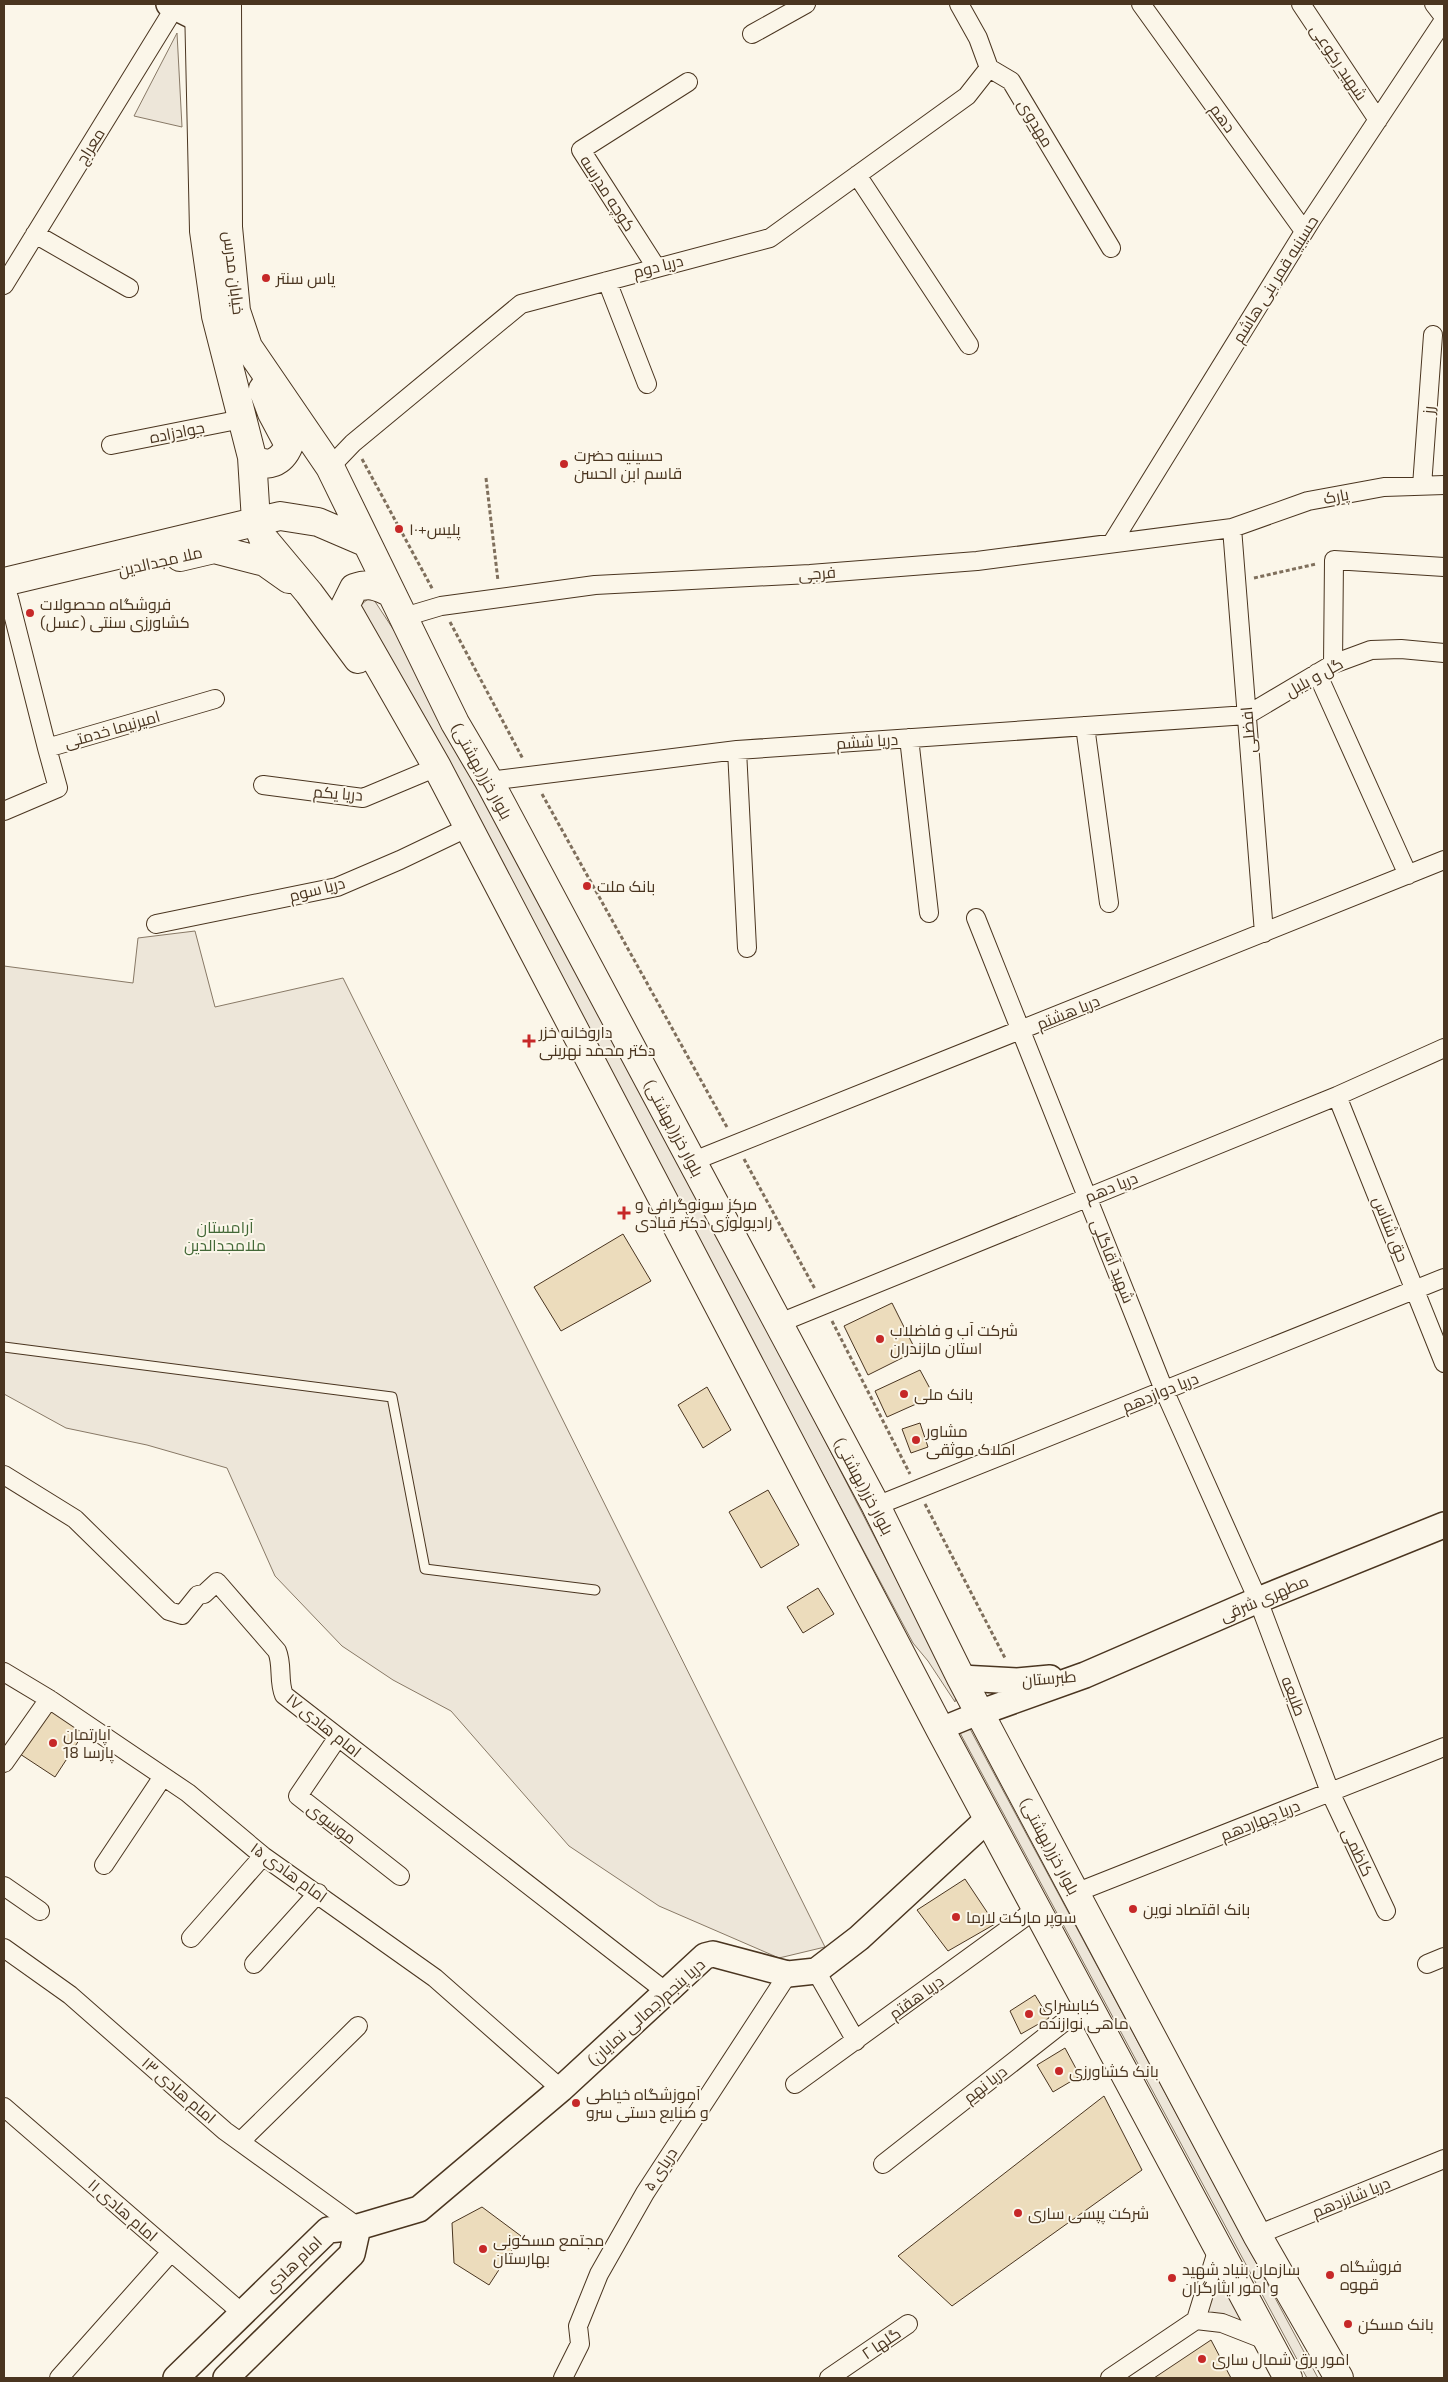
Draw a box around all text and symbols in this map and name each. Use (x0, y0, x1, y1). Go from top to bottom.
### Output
street label: شهید رکوعی (1305, 20, 1372, 105)
street label: مهدوی (1013, 95, 1058, 151)
street label: دهم (1204, 100, 1240, 138)
street label: معراج (71, 124, 110, 169)
street label: کوچه مدرسه (574, 151, 640, 236)
street label: حسینیه قمر بنی هاشم (1228, 212, 1324, 347)
street label: خیابان مدرس (218, 230, 249, 316)
street label: دریا دوم (631, 250, 686, 284)
place label: یاس سنتر (275, 268, 336, 289)
marker: یاس سنتر (260, 272, 272, 284)
street label: رز (1418, 405, 1438, 416)
street label: جوادزاده (148, 417, 206, 447)
place label: حسینیه حضرت قاسم ابن الحسن (574, 445, 682, 485)
marker: حسینیه حضرت قاسم ابن الحسن (558, 458, 570, 470)
street label: پارک (1321, 484, 1352, 510)
place label: پلیس+١٠ (409, 519, 461, 541)
marker: پلیس+١٠ (393, 523, 405, 535)
street label: ملا مجدالدین (116, 542, 204, 581)
street label: فرجی (798, 562, 836, 585)
place label: فروشگاه محصولات کشاورزی سنتی (عسل) (40, 594, 190, 633)
marker: فروشگاه محصولات کشاورزی سنتی (عسل) (24, 607, 36, 619)
street label: گل و بلبل (1282, 653, 1347, 702)
street label: امیرنیما خدمتی (62, 706, 162, 753)
street label: افضلی (1236, 706, 1261, 754)
street label: بلوار خزر(بهشتی) (446, 719, 517, 823)
street label: دریا ششم (835, 729, 899, 755)
street label: دریا یکم (312, 781, 364, 807)
street label: دریا سوم (287, 872, 348, 908)
place label: بانک ملت (597, 876, 655, 896)
marker: بانک ملت (581, 880, 593, 892)
street label: دریا هشتم (1034, 990, 1103, 1036)
place label: داروخانه خزر دکتر محمد نهرینی (538, 1022, 655, 1061)
marker: داروخانه خزر دکتر محمد نهرینی (523, 1035, 535, 1047)
street label: بلوار خزر(بهشتی) (639, 1076, 708, 1181)
street label: دریا دهم (1082, 1167, 1141, 1209)
street label: حق شناس (1368, 1193, 1413, 1265)
place label: مركز سونوگرافی و راديولوژی دكتر قبادی (635, 1194, 773, 1233)
marker: مركز سونوگرافی و راديولوژی دكتر قبادی (617, 1206, 631, 1220)
street label: شهید آقاگلی (1086, 1216, 1139, 1306)
park label: آرامستان ملامجدالدین (184, 1217, 266, 1256)
place label: شرکت آب و فاضلاب استان مازندران (890, 1320, 1018, 1359)
marker: شرکت آب و فاضلاب استان مازندران (874, 1333, 886, 1345)
street label: دریا دوازدهم (1119, 1368, 1202, 1418)
place label: بانک ملی (914, 1384, 973, 1405)
marker: بانک ملی (898, 1388, 910, 1400)
place label: مشاور املاک موثقی (925, 1421, 1016, 1460)
street label: بلوار خزر(بهشتی) (829, 1434, 898, 1539)
marker: مشاور املاک موثقی (910, 1434, 922, 1446)
street label: مطهری شرقی (1217, 1570, 1312, 1626)
street label: طبرستان (1021, 1666, 1077, 1691)
street label: طلیعه (1277, 1673, 1311, 1719)
street label: امام هادی ۱۷ (281, 1689, 366, 1763)
place label: آپارتمان پارسا 18 (63, 1724, 115, 1764)
marker: آپارتمان پارسا 18 (47, 1737, 59, 1749)
street label: بلوار خزر(بهشتی) (1015, 1794, 1084, 1899)
street label: دریا چهاردهم (1217, 1795, 1303, 1847)
street label: موسوی (303, 1798, 360, 1849)
street label: کاظمی (1337, 1824, 1378, 1880)
street label: امام هادی ۱۵ (246, 1838, 331, 1908)
place label: بانک اقتصاد نوین (1143, 1899, 1250, 1920)
marker: بانک اقتصاد نوین (1127, 1903, 1139, 1915)
place label: سوپر مارکت لارما (966, 1907, 1076, 1929)
marker: سوپر مارکت لارما (950, 1911, 962, 1923)
street label: دریا پنجم(جمالی نمایان) (583, 1954, 710, 2071)
street label: دریا هقتم (885, 1970, 948, 2025)
place label: کبابسرای ماهی نوازنده (1039, 1995, 1129, 2034)
marker: کبابسرای ماهی نوازنده (1023, 2008, 1035, 2020)
street label: امام هادی ١٣ (137, 2052, 220, 2129)
street label: دریا نهم (959, 2061, 1012, 2109)
place label: بانک کشاورزی (1069, 2061, 1159, 2082)
marker: بانک کشاورزی (1053, 2065, 1065, 2077)
place label: آموزشگاه خیاطی و صنایع دستی سرو (586, 2084, 709, 2124)
marker: آموزشگاه خیاطی و صنایع دستی سرو (570, 2097, 582, 2109)
street label: دریای ۵ (639, 2144, 682, 2195)
street label: دریا شانزدهم (1309, 2172, 1394, 2224)
street label: امام هادی ١۱ (83, 2174, 162, 2247)
place label: شرکت پپسی ساری (1028, 2203, 1149, 2225)
marker: شرکت پپسی ساری (1012, 2207, 1024, 2219)
place label: مجتمع مسکونی بهارستان (493, 2230, 604, 2269)
street label: امام هادی (260, 2232, 327, 2298)
marker: مجتمع مسکونی بهارستان (477, 2243, 489, 2255)
place label: فروشگاه قهوه (1340, 2256, 1402, 2295)
place label: سازمان بنیاد شهید و امور ایثارگران (1182, 2259, 1300, 2298)
marker: فروشگاه قهوه (1324, 2269, 1336, 2281)
marker: سازمان بنیاد شهید و امور ایثارگران (1166, 2272, 1178, 2284)
place label: بانک مسکن (1358, 2314, 1434, 2335)
marker: بانک مسکن (1342, 2318, 1354, 2330)
street label: گلها ۲ (858, 2323, 905, 2364)
place label: امور برق شمال ساری (1212, 2349, 1350, 2370)
marker: امور برق شمال ساری (1196, 2353, 1208, 2365)

